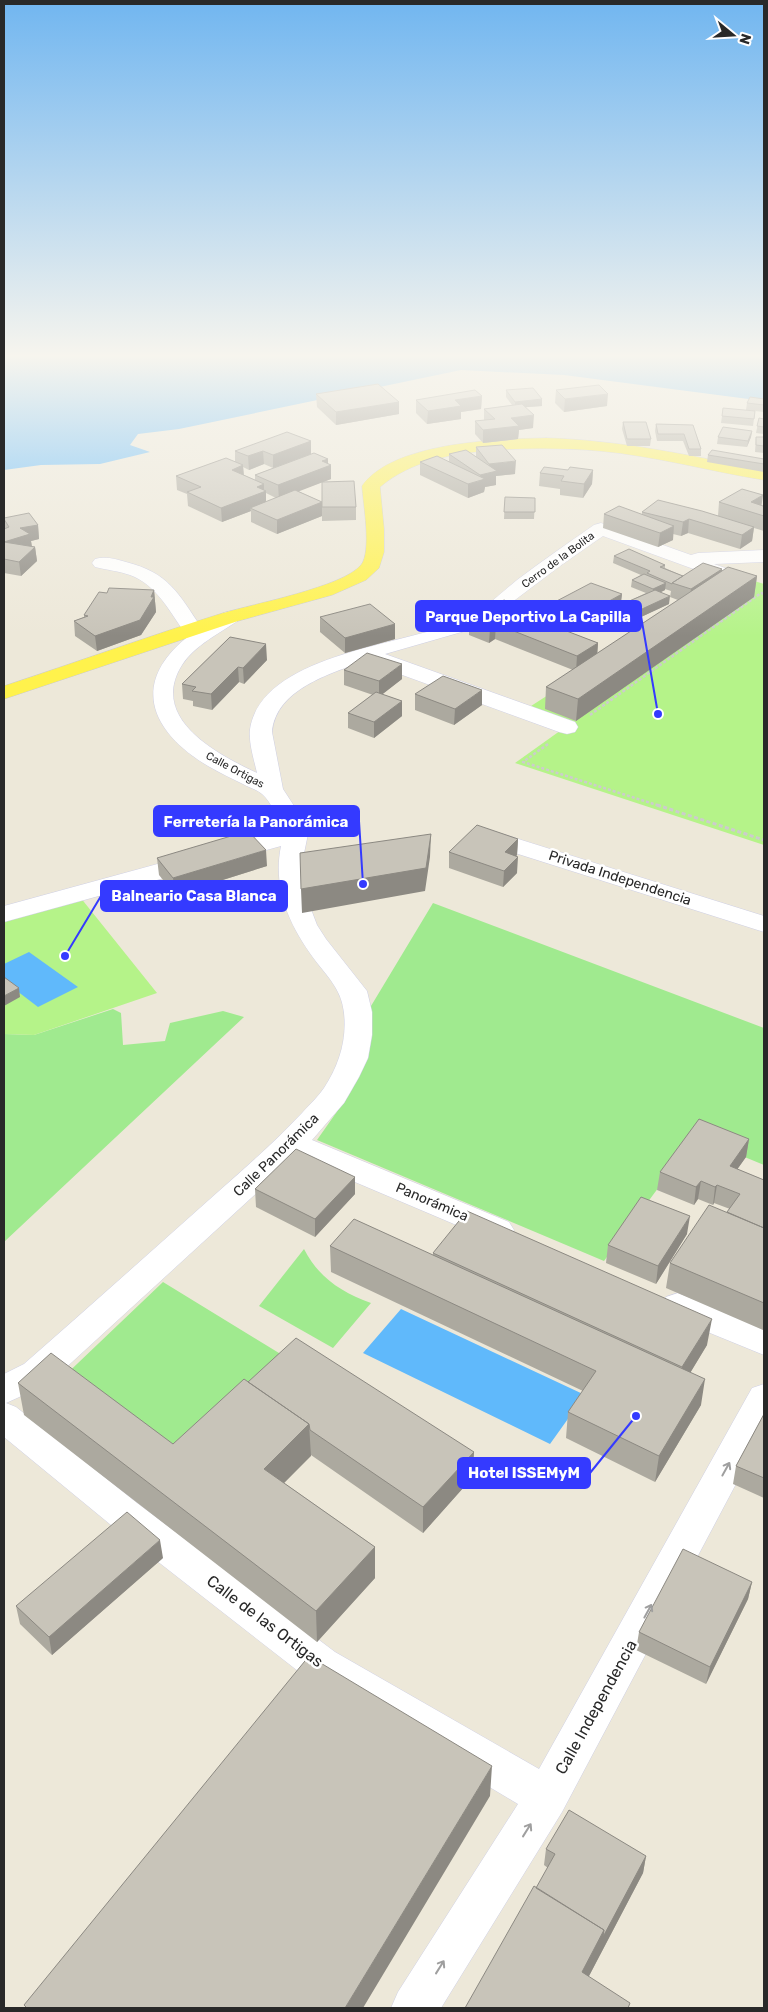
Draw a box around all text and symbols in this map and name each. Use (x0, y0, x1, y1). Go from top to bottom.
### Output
north arrow (708, 10, 758, 60)
text: N (735, 31, 755, 46)
street label: Cerro de la Bolita (519, 529, 597, 591)
callout: Parque Deportivo La Capilla (416, 601, 641, 631)
text: Parque Deportivo La Capilla (425, 608, 631, 626)
street label: Calle Ortigas (203, 749, 267, 791)
callout: Ferretería la Panorámica (154, 806, 359, 836)
text: Ferretería la Panorámica (164, 813, 349, 831)
street label: Privada Independencia (547, 847, 693, 909)
callout: Balneario Casa Blanca (101, 881, 287, 911)
text: Balneario Casa Blanca (111, 887, 277, 905)
street label: Calle Panorámica (230, 1110, 322, 1200)
street label: Panorámica (393, 1179, 471, 1225)
callout: Hotel ISSEMyM (458, 1458, 590, 1488)
one-way arrow (721, 1461, 731, 1476)
text: Hotel ISSEMyM (468, 1464, 580, 1482)
street label: Calle de las Ortigas (203, 1571, 327, 1671)
one-way arrow (643, 1604, 653, 1619)
street label: Calle Independencia (551, 1637, 641, 1777)
one-way arrow (522, 1823, 532, 1837)
one-way arrow (435, 1960, 445, 1974)

